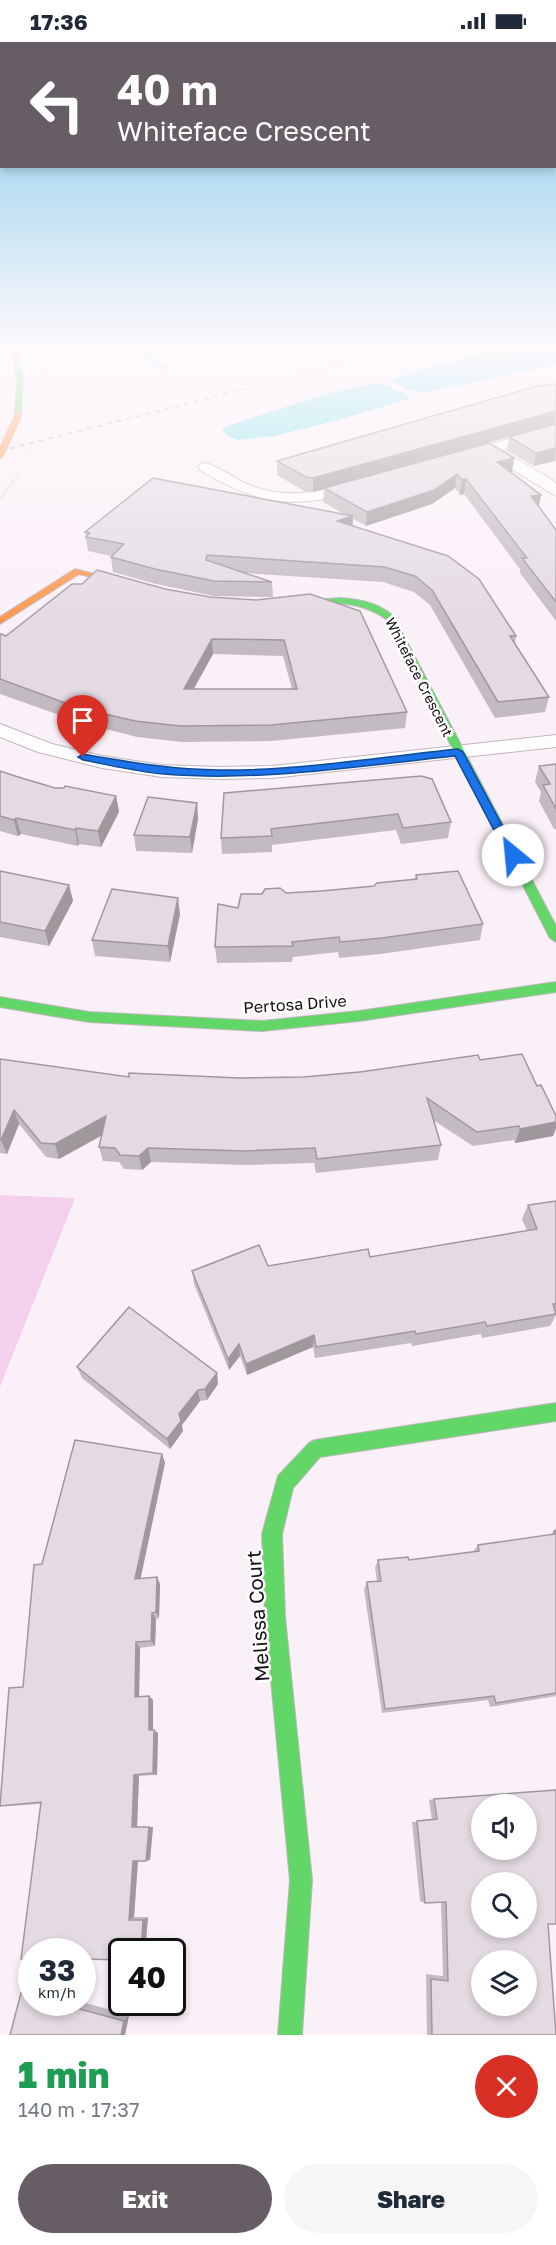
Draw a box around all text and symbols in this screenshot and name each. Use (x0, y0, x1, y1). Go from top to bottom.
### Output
text: 17:36 (30, 8, 88, 35)
text: 40 m (117, 64, 218, 114)
icon: left (18, 66, 96, 144)
text: Whiteface Crescent (117, 115, 371, 147)
street label: Whiteface Crescent (382, 614, 457, 739)
pin (57, 695, 108, 757)
icon: arrive (66, 704, 99, 737)
position arrow (481, 823, 545, 887)
street label: Pertosa Drive (243, 990, 347, 1018)
street label: Melissa Court (240, 1549, 274, 1683)
map controls (471, 1794, 537, 2016)
button: sound (471, 1794, 537, 1860)
button: search (471, 1872, 537, 1938)
speed limit sign: 40 (108, 1938, 186, 2016)
button: layers (471, 1950, 537, 2016)
text: 33 (39, 1952, 75, 1988)
text: km/h (38, 1983, 76, 2001)
text: 1 min (18, 2053, 109, 2096)
button: close (475, 2055, 538, 2118)
text: 140 m · 17:37 (18, 2097, 140, 2121)
button: Exit (18, 2164, 272, 2233)
button: Share (284, 2164, 538, 2233)

